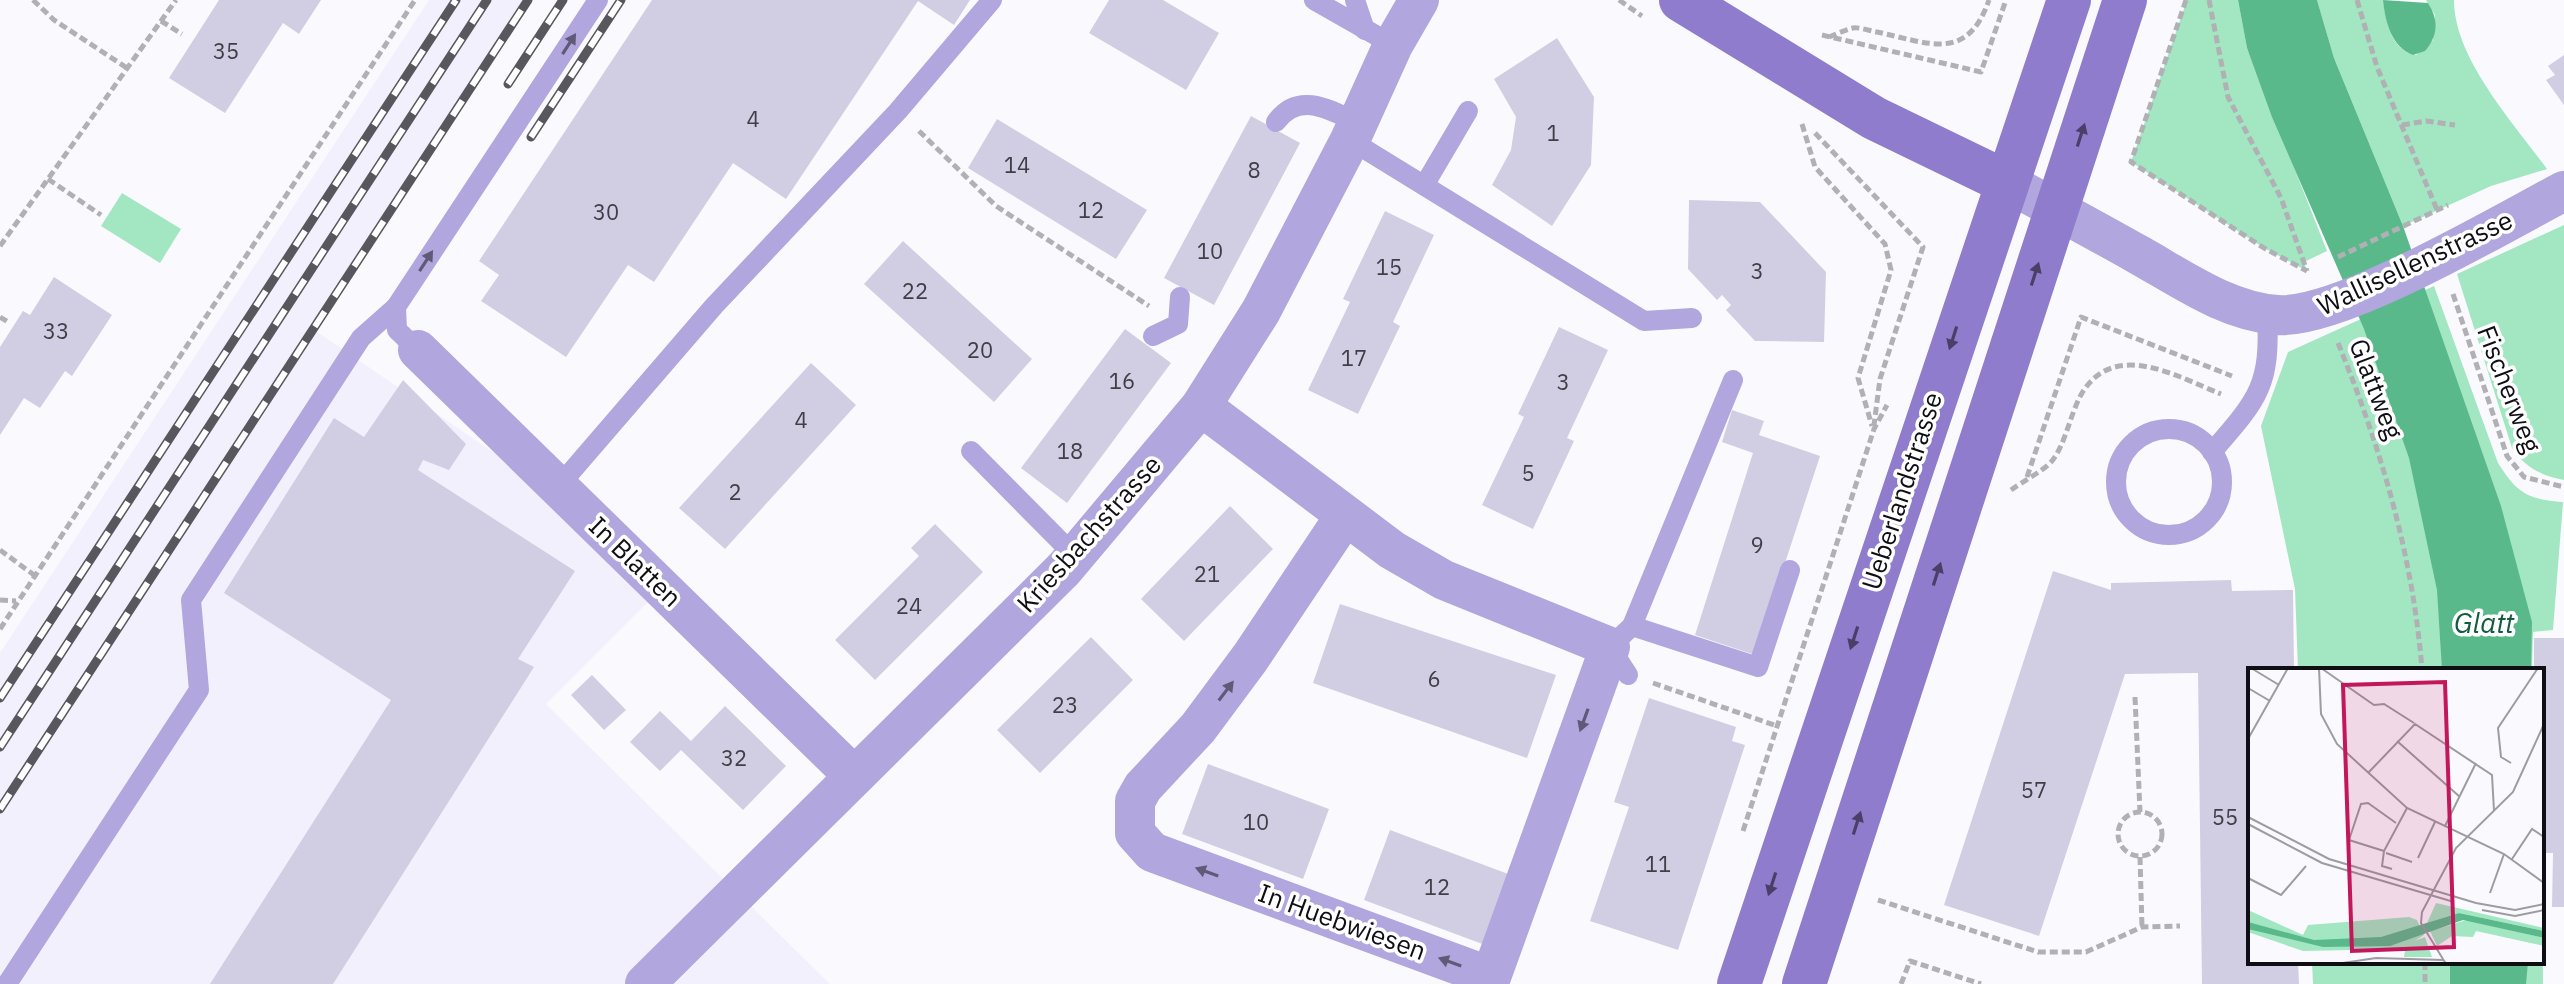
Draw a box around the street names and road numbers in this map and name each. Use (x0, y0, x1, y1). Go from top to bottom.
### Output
street label: Wallisellenstrasse (2311, 202, 2518, 322)
street label: Fischerweg (2470, 320, 2550, 457)
street label: Glattweg (2342, 334, 2412, 444)
street label: Ueberlandstrasse (1853, 387, 1949, 594)
street label: Kriesbachstrasse (1009, 447, 1168, 619)
street label: In Blatten (582, 509, 689, 614)
street label: In Huebwiesen (1254, 875, 1431, 967)

